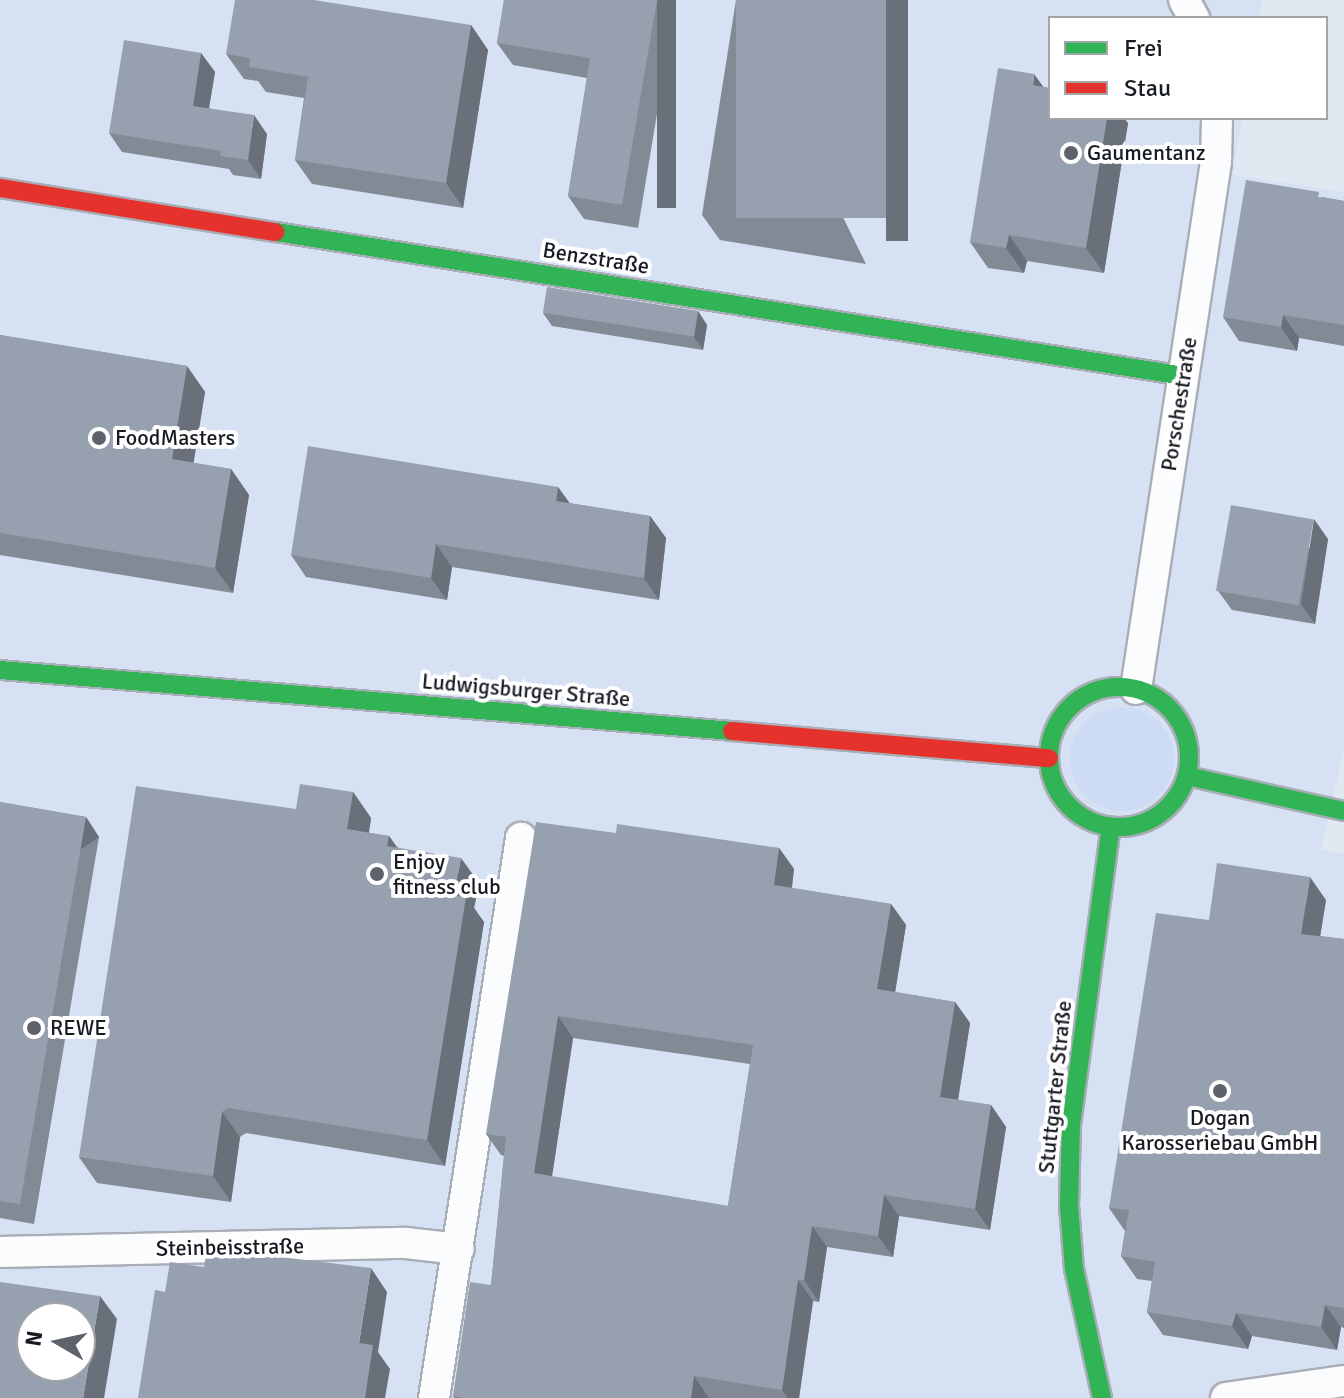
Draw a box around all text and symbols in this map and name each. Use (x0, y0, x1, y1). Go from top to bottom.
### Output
legend (1048, 16, 1328, 120)
text: Frei (1124, 33, 1163, 63)
text: Stau (1124, 73, 1171, 103)
place label: Gaumentanz (1087, 140, 1206, 166)
marker: Gaumentanz (1062, 144, 1080, 162)
street label: Benzstraße (541, 237, 651, 279)
street label: Porschestraße (1155, 335, 1203, 473)
place label: FoodMasters (115, 425, 235, 451)
marker: FoodMasters (90, 429, 108, 447)
street label: Ludwigsburger Straße (421, 668, 631, 712)
place label: Enjoy fitness club (393, 848, 501, 900)
marker: Enjoy fitness club (368, 865, 386, 883)
street label: Stuttgarter Straße (1033, 999, 1077, 1175)
place label: REWE (50, 1015, 107, 1041)
marker: REWE (25, 1019, 43, 1037)
marker: Dogan Karosseriebau GmbH (1211, 1082, 1229, 1100)
place label: Dogan Karosseriebau GmbH (1122, 1104, 1318, 1156)
street label: Steinbeisstraße (156, 1233, 304, 1261)
north arrow (16, 1302, 96, 1382)
text: N (19, 1329, 48, 1348)

